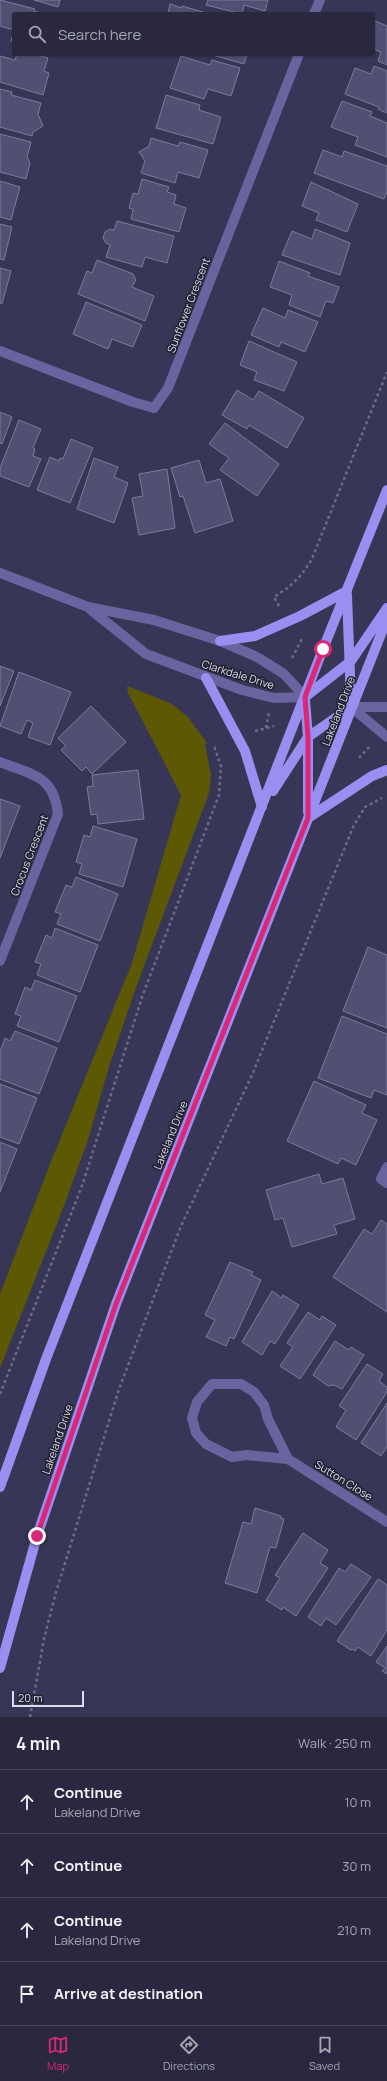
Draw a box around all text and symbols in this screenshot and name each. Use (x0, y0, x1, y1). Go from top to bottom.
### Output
search box (12, 12, 375, 56)
icon: search (26, 23, 48, 45)
text: Search here (58, 24, 141, 45)
street label: Sunflower Crescent (163, 255, 213, 355)
route start (314, 640, 332, 658)
street label: Clarkdale Drive (200, 656, 277, 692)
street label: Lakeland Drive (318, 674, 358, 748)
street label: Crocus Crescent (7, 812, 51, 898)
street label: Lakeland Drive (149, 1098, 191, 1172)
street label: Lakeland Drive (38, 1401, 76, 1476)
street label: Sutton Close (312, 1456, 376, 1504)
route end (28, 1527, 46, 1545)
scale bar (12, 1689, 84, 1708)
text: 20 m (18, 1690, 43, 1705)
text: 4 min (16, 1732, 60, 1755)
text: Walk · 250 m (298, 1734, 371, 1752)
text: Continue (54, 1782, 122, 1803)
icon: ahead (16, 1791, 38, 1813)
text: 10 m (344, 1793, 371, 1811)
text: Lakeland Drive (54, 1803, 140, 1821)
icon: ahead (16, 1855, 38, 1877)
text: Continue (54, 1855, 122, 1876)
text: 30 m (342, 1857, 371, 1875)
text: Continue (54, 1910, 122, 1931)
icon: ahead (16, 1919, 38, 1941)
text: 210 m (337, 1921, 371, 1939)
text: Lakeland Drive (54, 1931, 140, 1949)
icon: arrive (16, 1983, 38, 2005)
text: Arrive at destination (54, 1983, 203, 2004)
tab: Map (47, 2034, 69, 2073)
tab: Directions (163, 2034, 215, 2073)
tab: Saved (309, 2034, 340, 2073)

